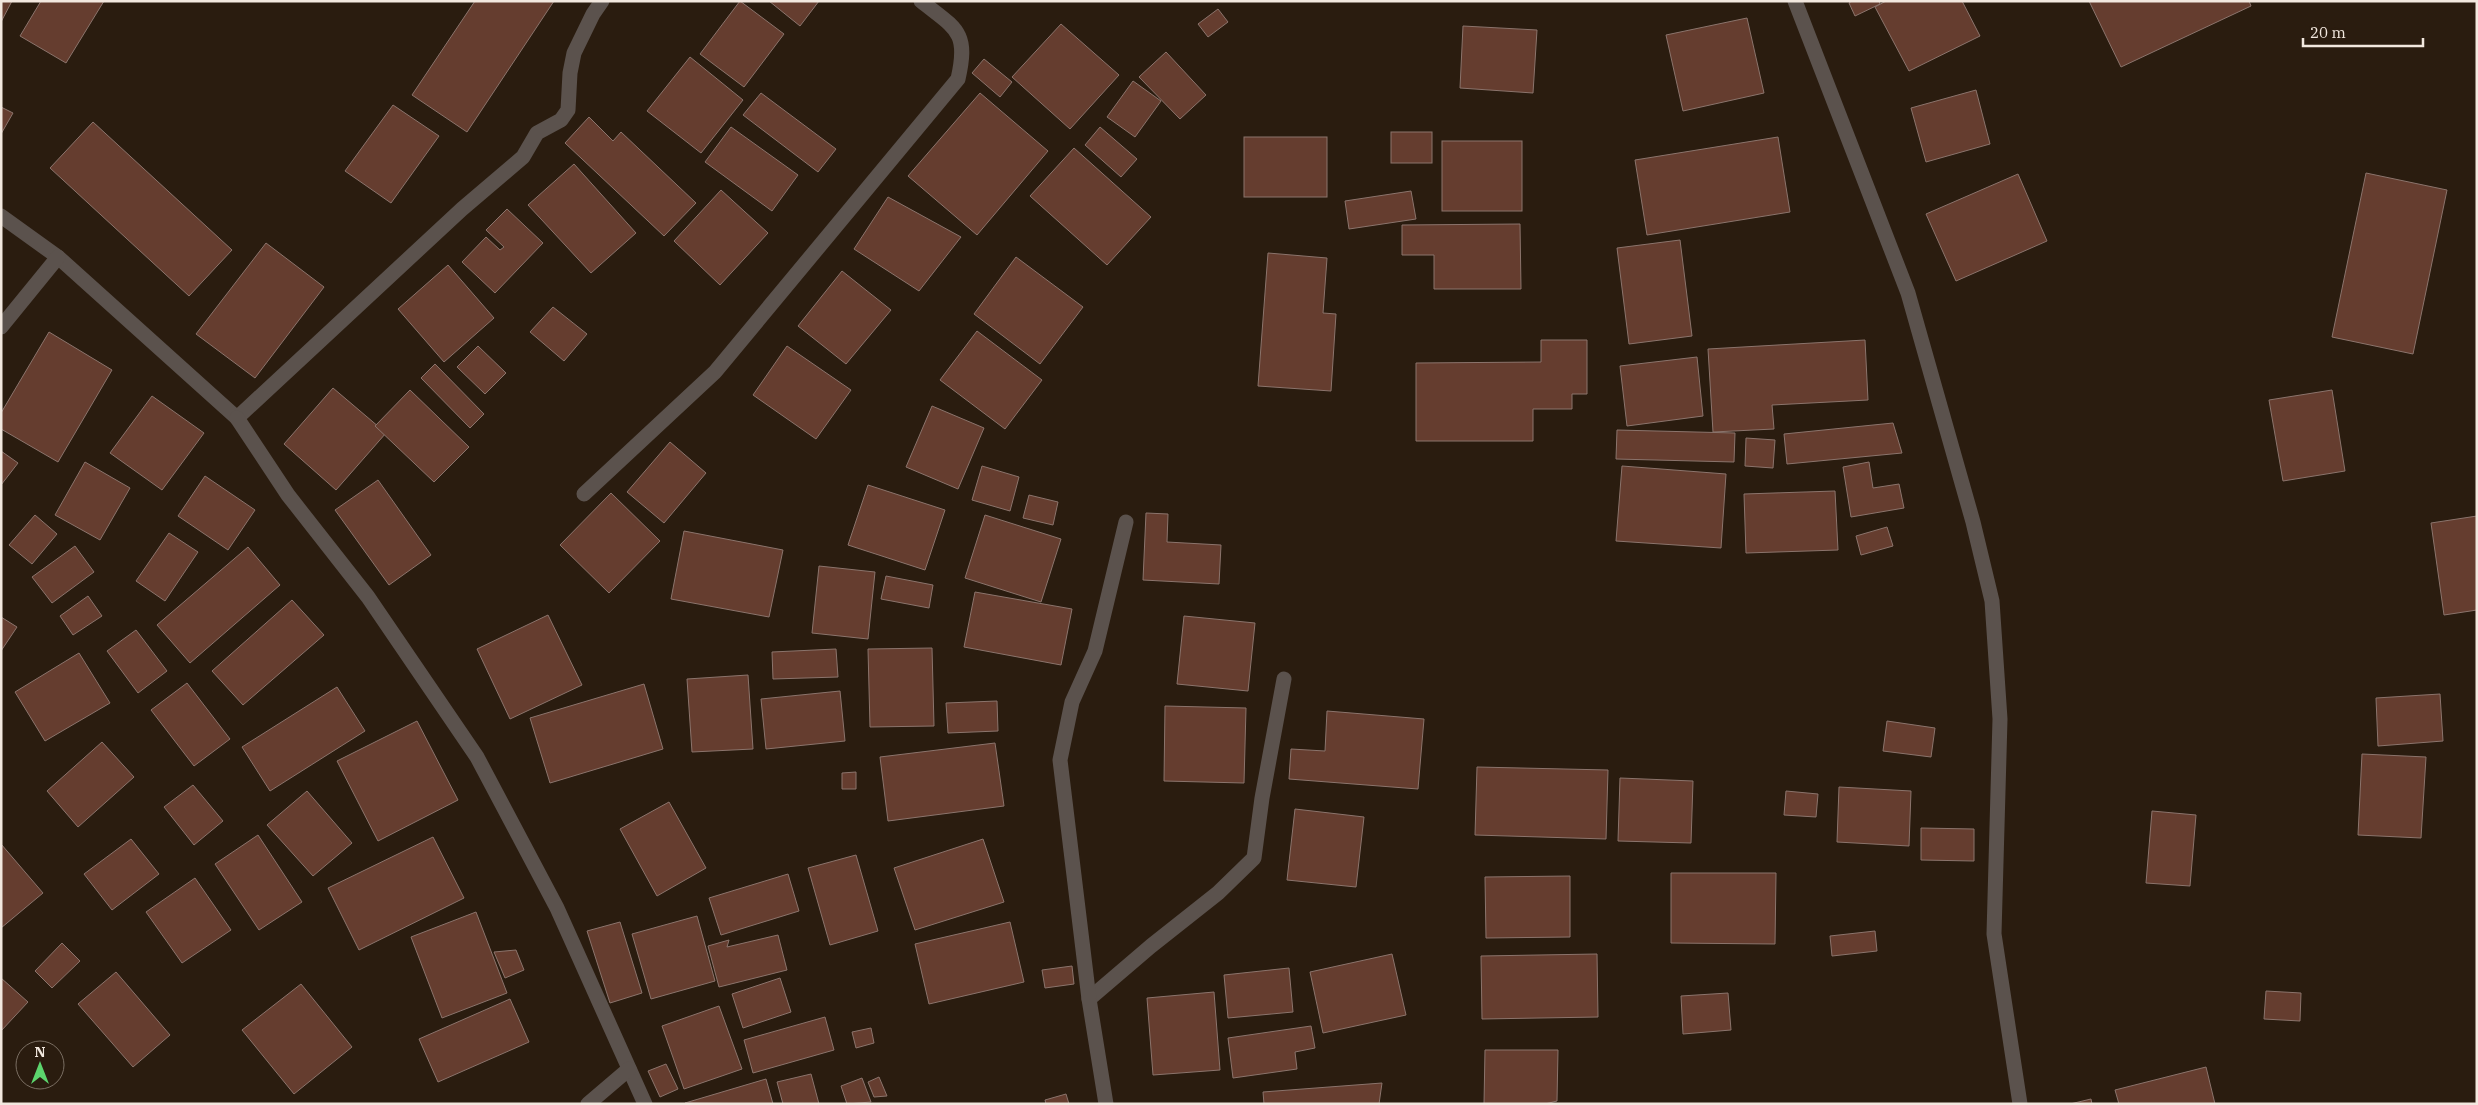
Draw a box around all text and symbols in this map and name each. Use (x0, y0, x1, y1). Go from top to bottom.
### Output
scale bar (2303, 15, 2423, 47)
text: 20 m (2310, 23, 2346, 42)
north arrow (15, 1040, 65, 1090)
text: N (34, 1043, 46, 1061)

